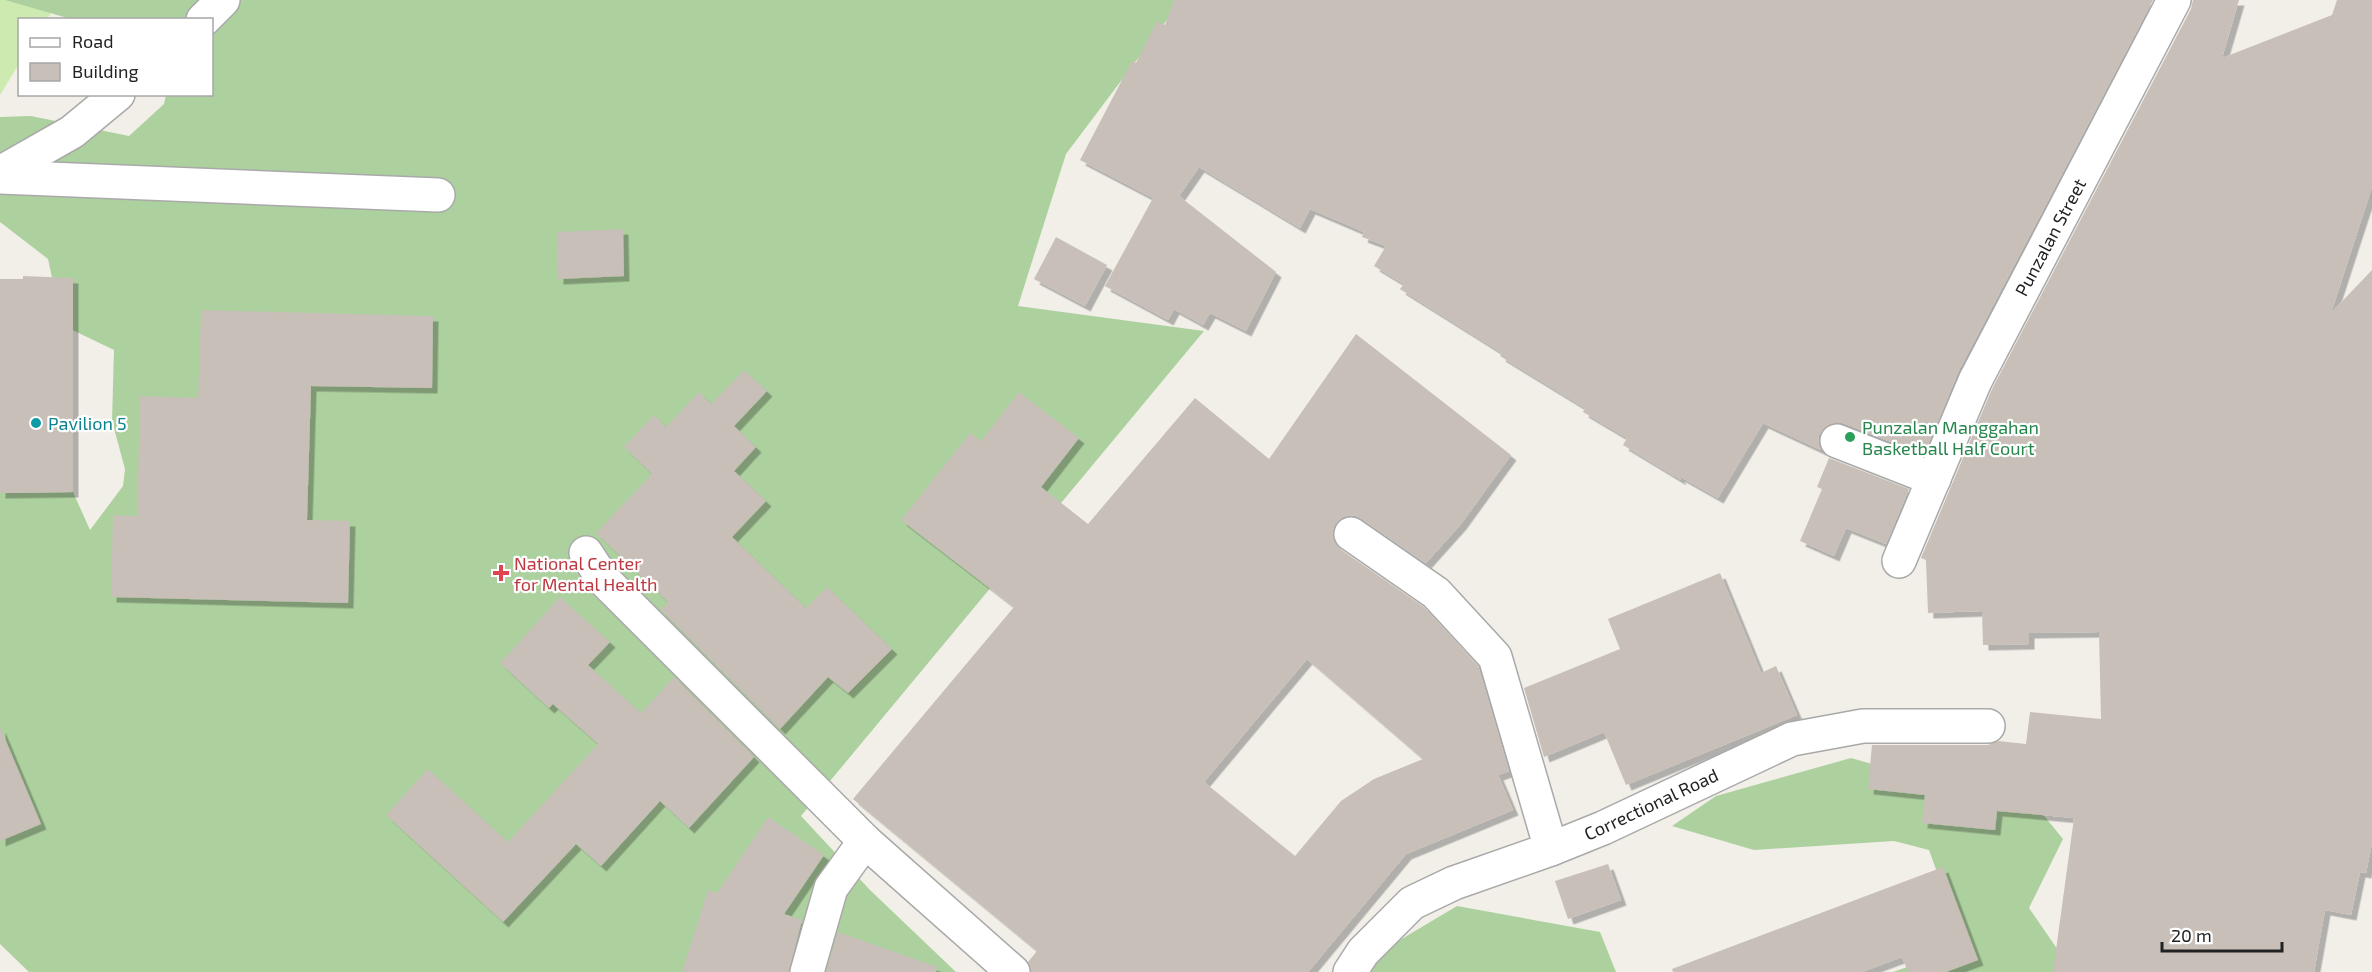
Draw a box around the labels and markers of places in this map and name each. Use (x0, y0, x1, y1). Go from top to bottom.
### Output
place label: Pavilion 5 (48, 412, 127, 434)
marker: Pavilion 5 (29, 416, 43, 430)
place label: Punzalan Manggahan Basketball Half Court (1862, 416, 2039, 459)
marker: Punzalan Manggahan Basketball Half Court (1843, 430, 1857, 444)
place label: National Center for Mental Health (514, 552, 657, 595)
marker: National Center for Mental Health (492, 564, 510, 582)

